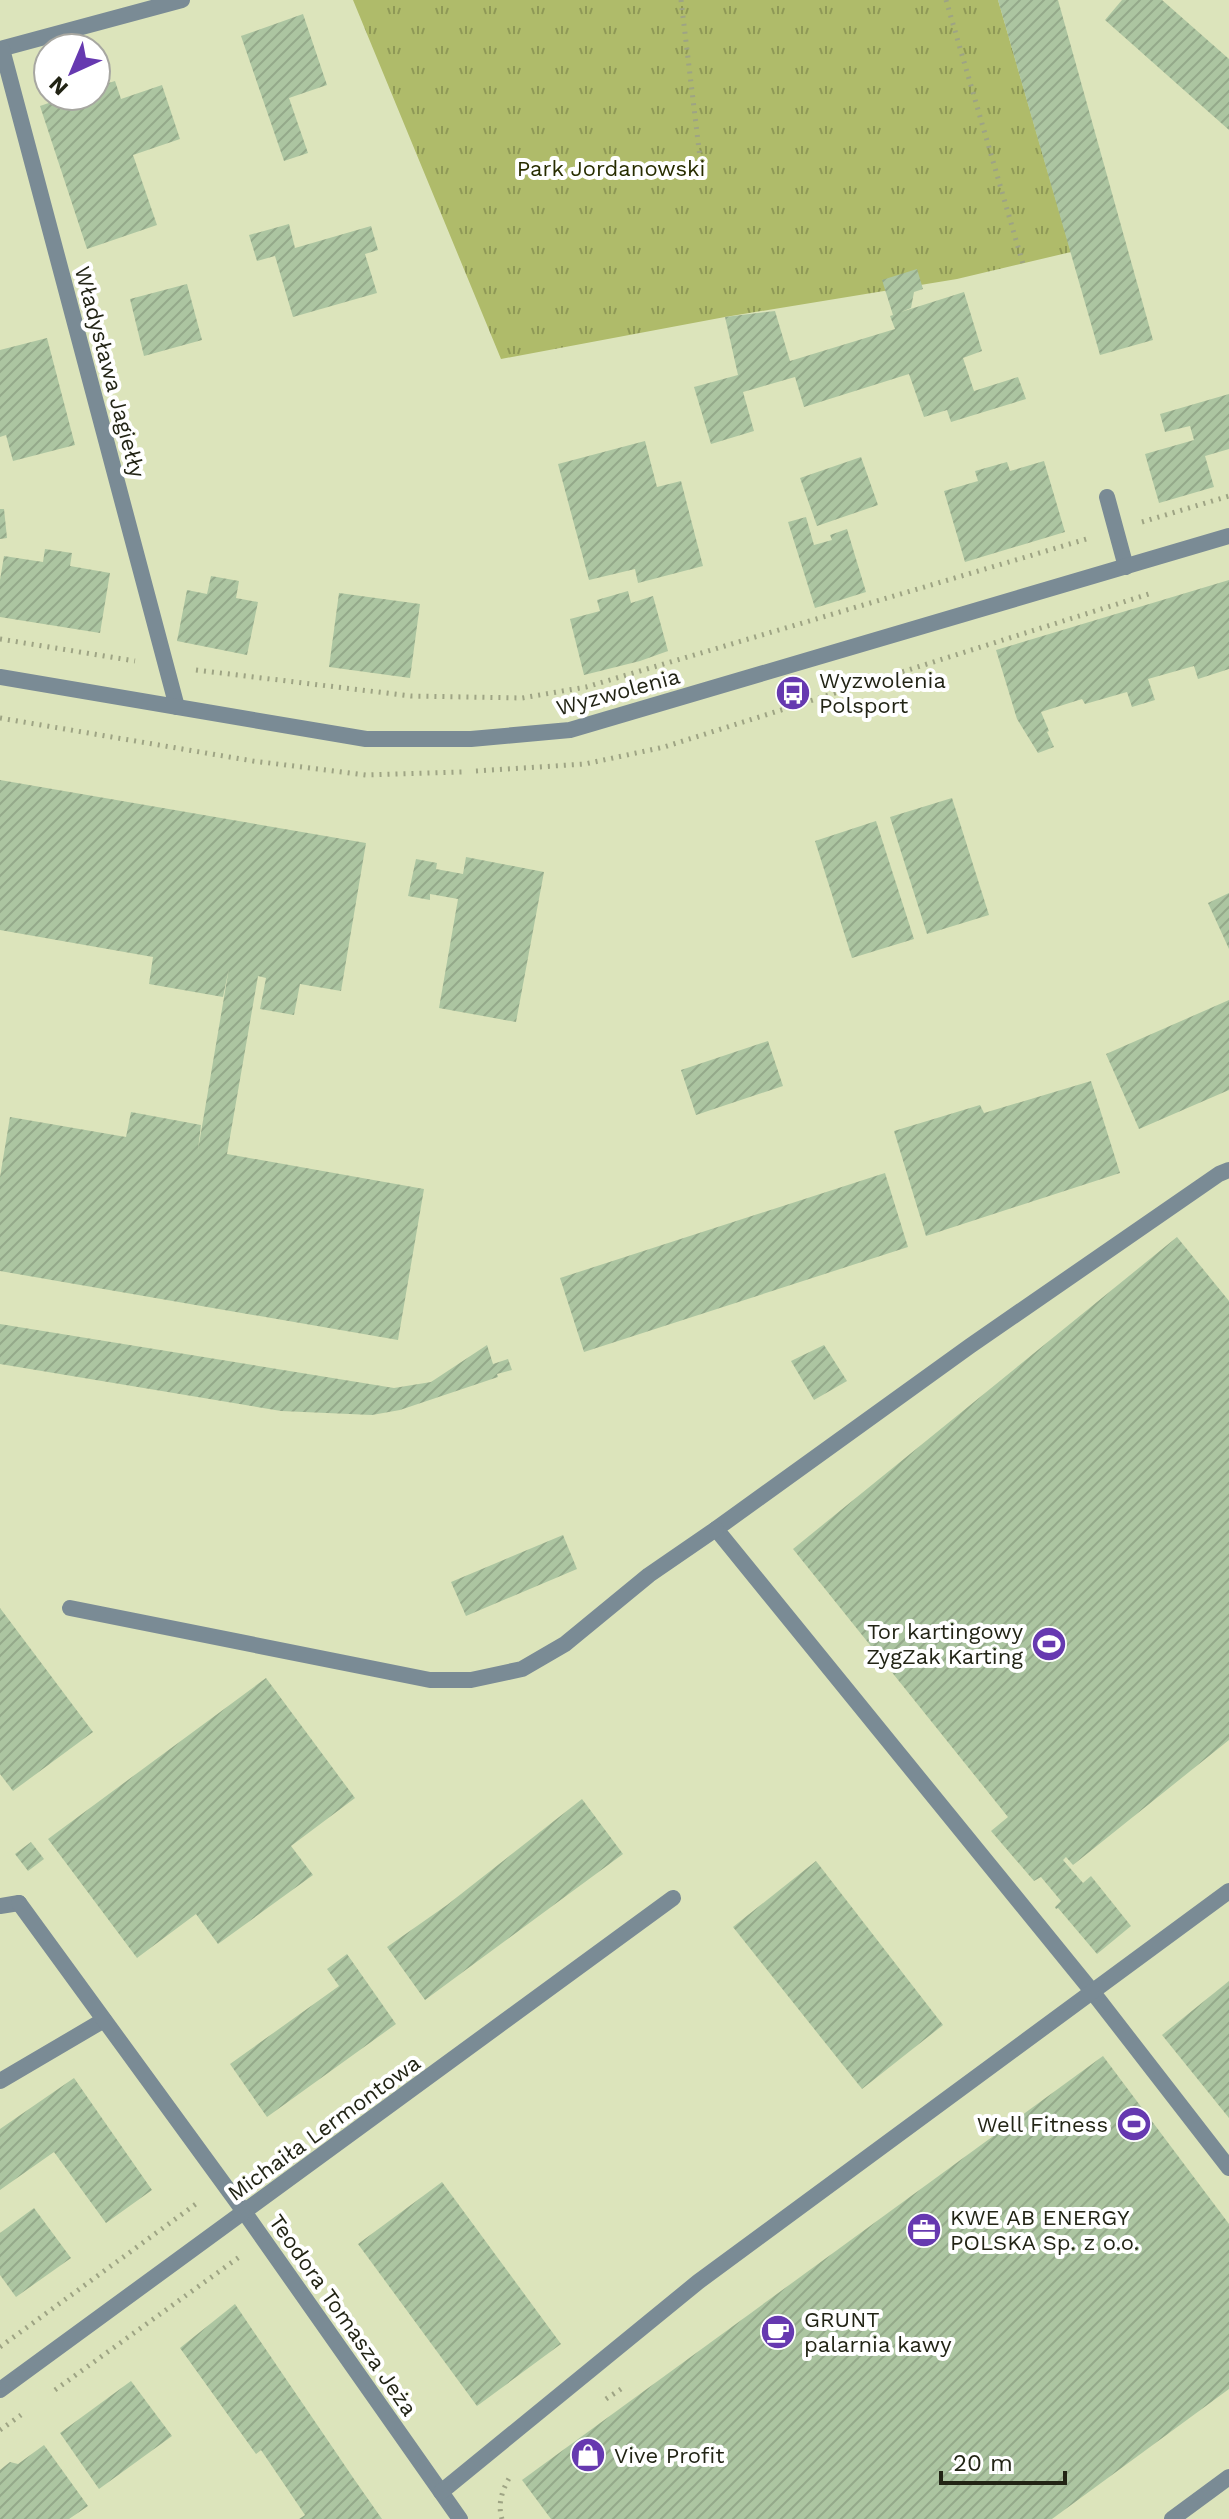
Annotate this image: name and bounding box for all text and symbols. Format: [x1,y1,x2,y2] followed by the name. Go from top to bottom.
[32,32,112,112] north arrow
[44,71,73,101] text: N
[517,156,705,181] park label: Park Jordanowski
[70,264,150,481] street label: Władysława Jagiełły
[554,664,682,720] street label: Wyzwolenia
[819,668,946,718] place label: Wyzwolenia Polsport
[774,674,812,712] bus stop icon: Wyzwolenia Polsport
[866,1619,1024,1669] place label: Tor kartingowy ZygZak Karting
[1030,1625,1068,1663] sports icon: Tor kartingowy ZygZak Karting
[223,2050,425,2206] street label: Michaiła Lermontowa
[1115,2105,1153,2143] sports icon: Well Fitness
[977,2112,1108,2137] place label: Well Fitness
[950,2205,1139,2255] place label: KWE AB ENERGY POLSKA Sp. z o.o.
[264,2209,422,2421] street label: Teodora Tomasza Jeża
[905,2211,943,2249] office icon: KWE AB ENERGY POLSKA Sp. z o.o.
[804,2307,952,2357] place label: GRUNT palarnia kawy
[759,2313,797,2351] cafe icon: GRUNT palarnia kawy
[941,2435,1065,2485] scale bar
[569,2436,607,2474] shop icon: Vive Profit
[614,2443,725,2468] place label: Vive Profit
[953,2449,1013,2477] text: 20 m

